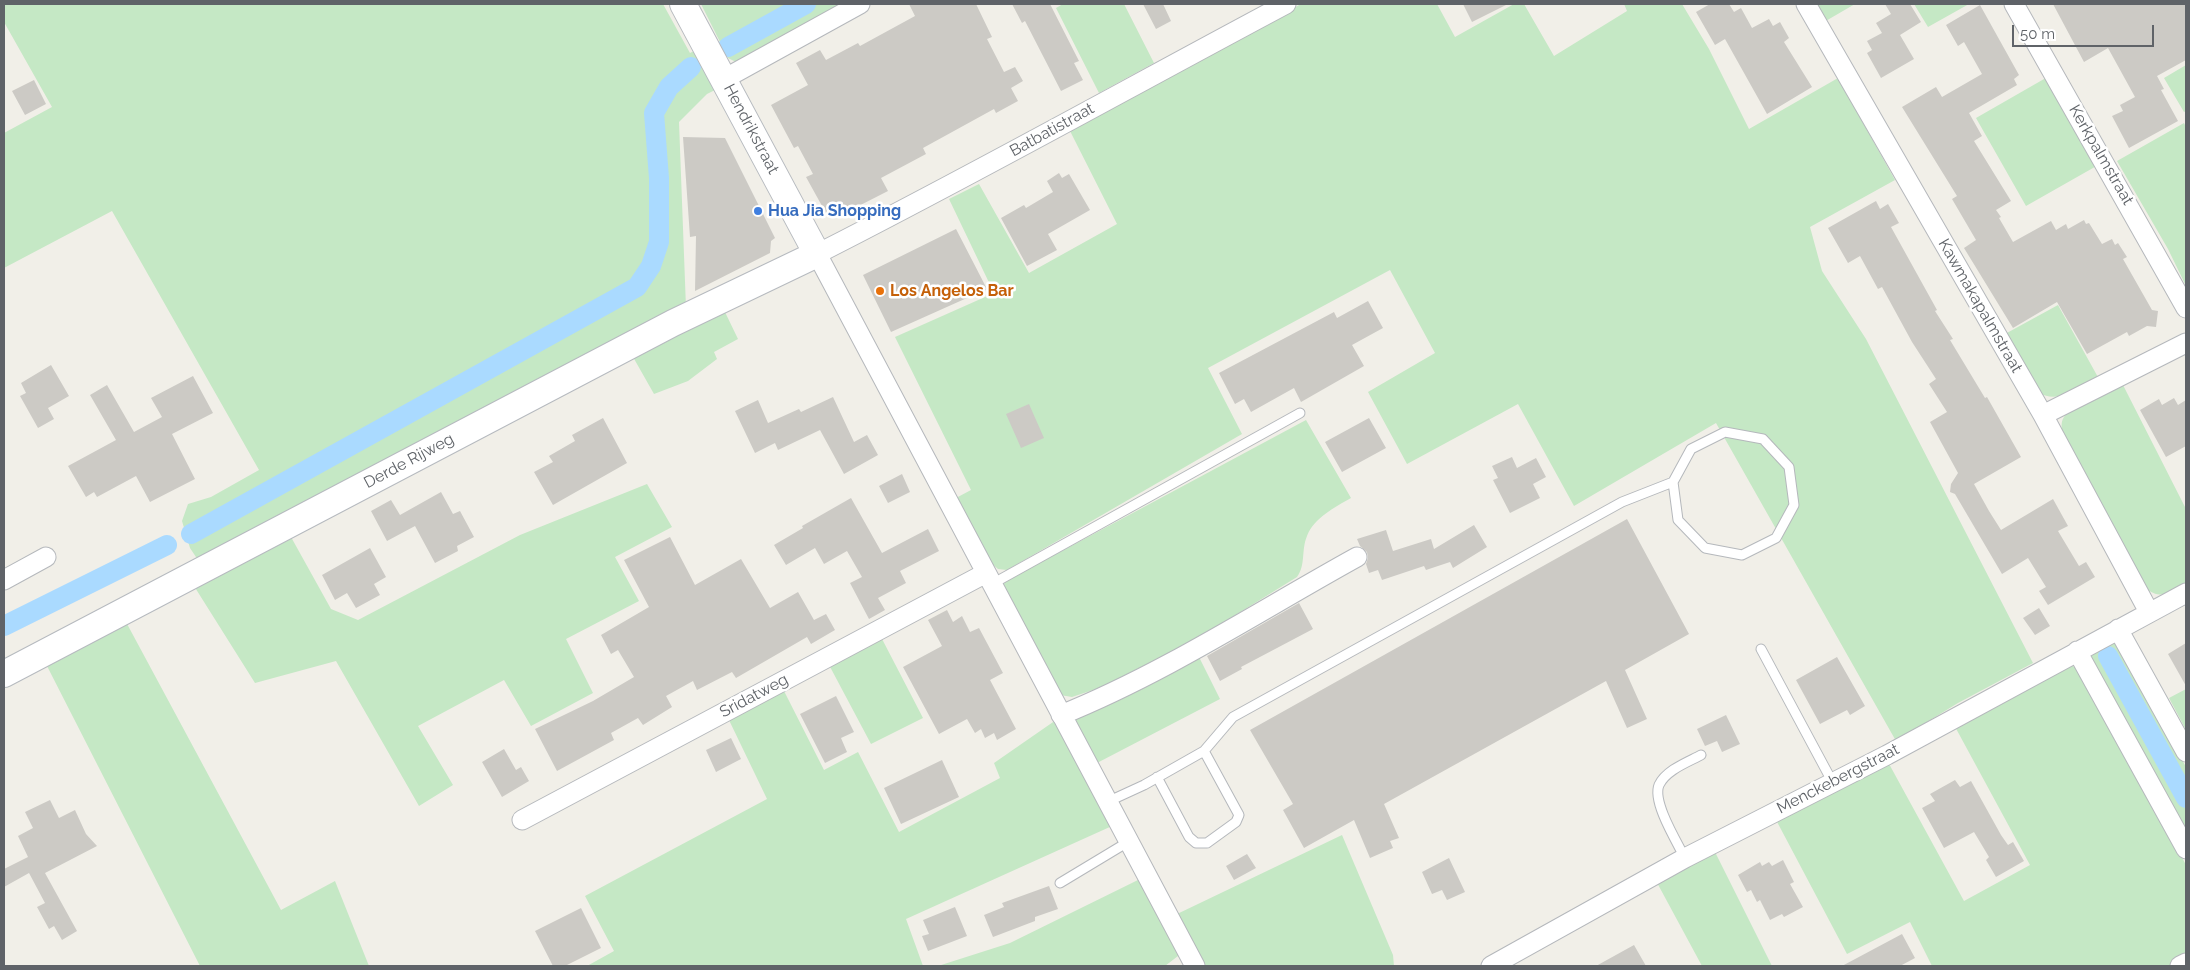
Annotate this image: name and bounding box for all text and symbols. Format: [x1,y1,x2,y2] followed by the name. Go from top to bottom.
[2015,15,2158,47] scale bar
[2020,25,2055,43] text: 50 m
[719,81,783,177] street label: Hendrikstraat
[1006,99,1098,161] street label: Batbatistraat
[2065,102,2137,208] street label: Kerkpalmstraat
[768,201,901,221] place label: Hua Jia Shopping
[752,205,764,217] marker: Hua Jia Shopping
[1934,236,2026,376] street label: Kawmakapalmstraat
[890,281,1014,301] place label: Los Angelos Bar
[874,285,886,297] marker: Los Angelos Bar
[361,429,457,493] street label: Derde Rijweg
[716,670,792,722] street label: Sridatweg
[1774,740,1902,818] street label: Menckebergstraat

